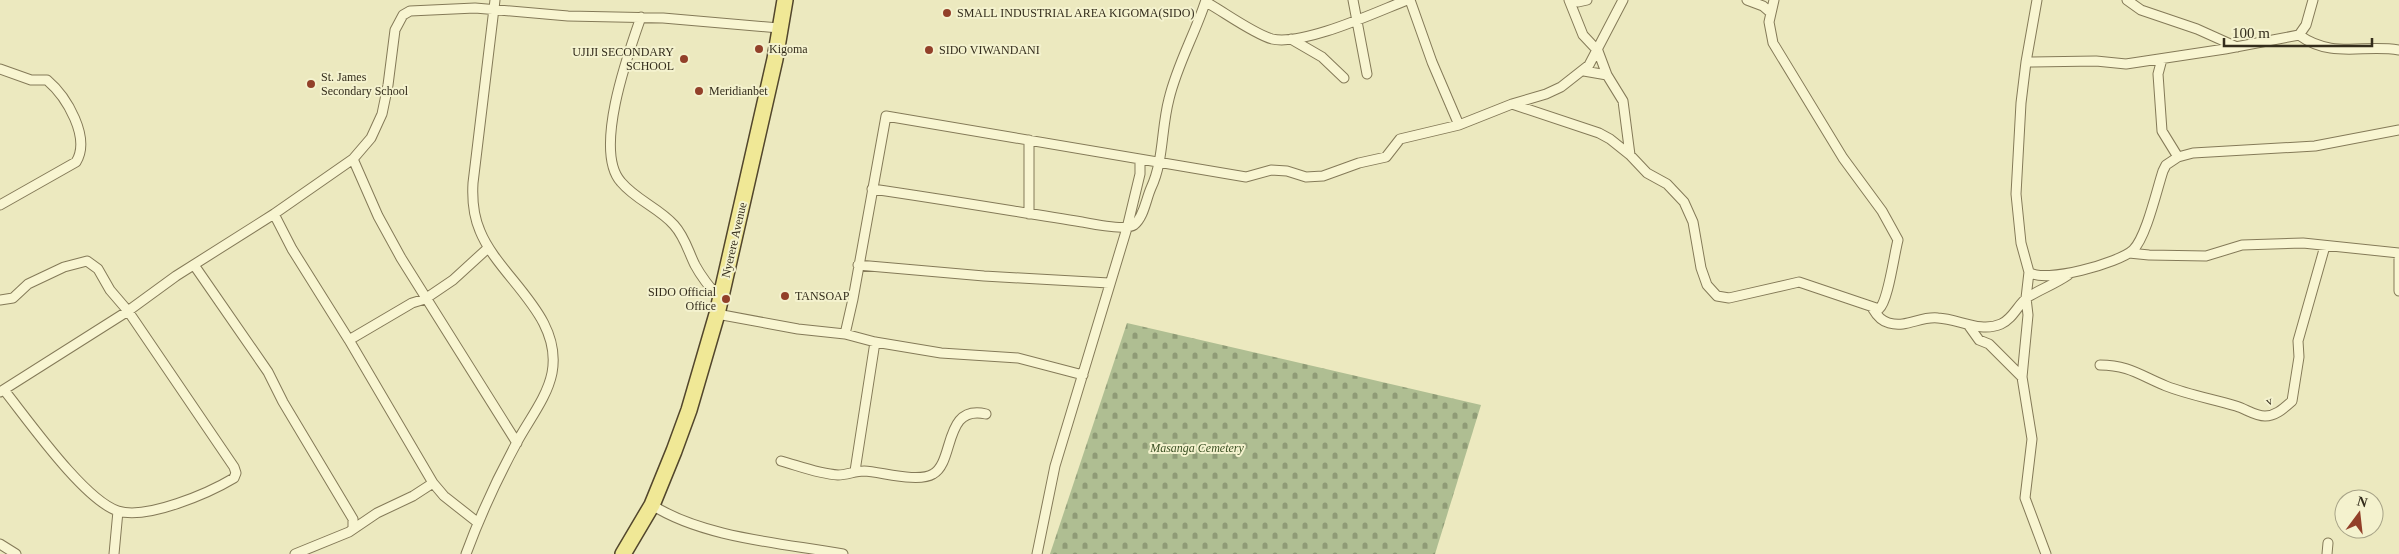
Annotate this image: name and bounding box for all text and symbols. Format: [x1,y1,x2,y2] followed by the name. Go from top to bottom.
[957,6,1194,20] place label: SMALL INDUSTRIAL AREA KIGOMA(SIDO)
[941,7,953,19] marker: SMALL INDUSTRIAL AREA KIGOMA(SIDO)
[2224,15,2372,47] scale bar
[2232,25,2270,41] text: 100 m
[769,42,808,56] place label: Kigoma
[753,43,765,55] marker: Kigoma
[939,43,1040,57] place label: SIDO VIWANDANI
[923,44,935,56] marker: SIDO VIWANDANI
[572,45,674,73] place label: UJIJI SECONDARY SCHOOL
[678,53,690,65] marker: UJIJI SECONDARY SCHOOL
[321,70,409,98] place label: St. James Secondary School
[305,78,317,90] marker: St. James Secondary School
[709,84,768,98] place label: Meridianbet
[693,85,705,97] marker: Meridianbet
[718,201,750,279] street label: Nyerere Avenue
[648,285,717,313] place label: SIDO Official Office
[795,289,850,303] place label: TANSOAP
[779,290,791,302] marker: TANSOAP
[720,293,732,305] marker: SIDO Official Office
[2264,393,2274,409] street label: v
[1149,441,1244,455] park label: Masanga Cemetery
[2334,489,2384,539] north arrow
[2355,493,2369,510] text: N

